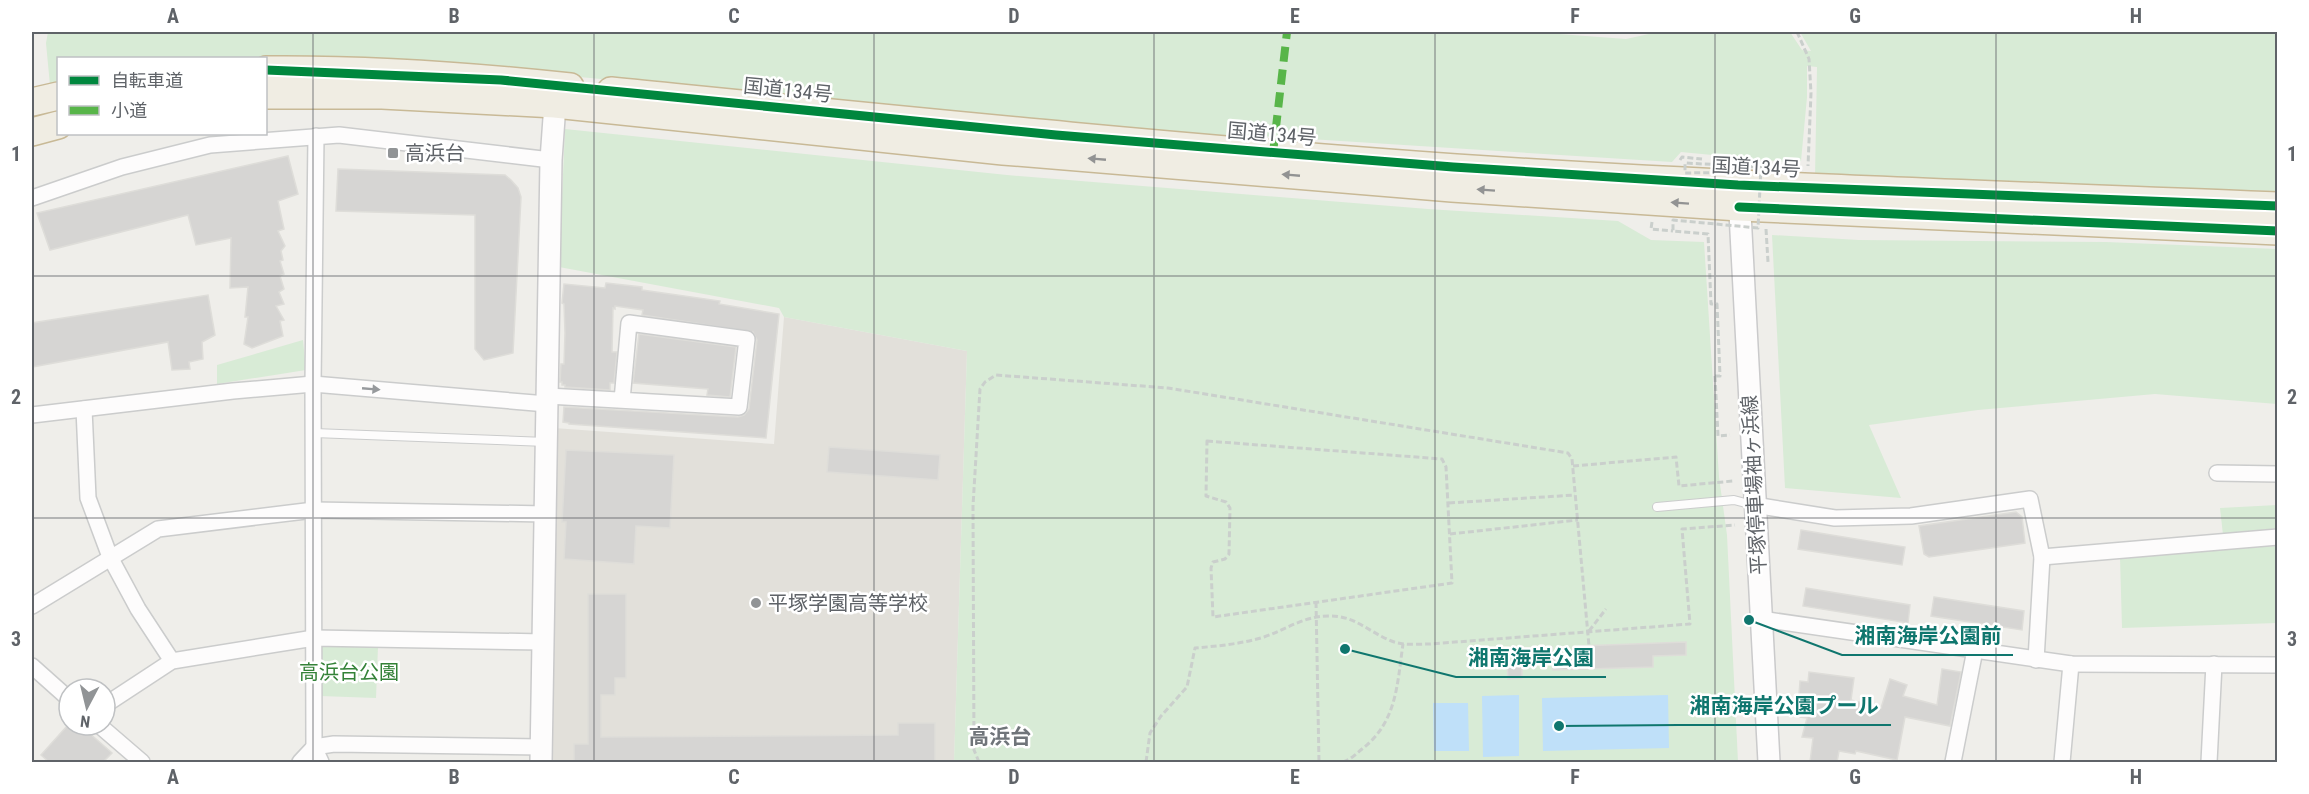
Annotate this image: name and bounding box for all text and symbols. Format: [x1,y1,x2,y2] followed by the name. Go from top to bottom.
[167,4,179,28] text: A
[448,4,460,28] text: B
[728,4,740,28] text: C
[1008,4,1020,28] text: D
[1290,4,1300,28] text: E
[1570,4,1580,28] text: F
[1849,4,1861,28] text: G
[2130,4,2142,28] text: H
[57,57,267,135] legend
[111,70,183,91] text: 自転車道
[742,73,834,107] street label: 国道134号
[111,100,147,121] text: 小道
[1226,118,1318,150] street label: 国道134号
[405,141,465,165] place label: 高浜台
[11,142,21,166] text: 1
[2287,142,2297,166] text: 1
[386,146,400,160] marker: 高浜台
[1711,153,1801,181] street label: 国道134号
[1087,154,1106,164] one-way arrow
[1282,170,1301,180] one-way arrow
[1476,185,1495,195] one-way arrow
[1671,198,1690,208] one-way arrow
[362,384,381,394] one-way arrow
[11,385,21,409] text: 2
[2287,385,2297,409] text: 2
[1737,394,1771,576] street label: 平塚停車場袖ヶ浜線
[768,591,928,615] place label: 平塚学園高等学校
[749,596,763,610] marker: 平塚学園高等学校
[1842,616,2013,655] callout: 湘南海岸公園前
[1855,624,2002,648] text: 湘南海岸公園前
[11,627,21,651] text: 3
[2287,627,2297,651] text: 3
[1456,638,1606,677] callout: 湘南海岸公園
[1468,646,1594,670] text: 湘南海岸公園
[299,660,399,684] park label: 高浜台公園
[57,677,117,737] north arrow
[1678,686,1891,725] callout: 湘南海岸公園プール
[1690,694,1879,718] text: 湘南海岸公園プール
[79,711,91,731] text: N
[969,725,1032,749] district label: 高浜台
[167,765,179,789] text: A
[448,765,460,789] text: B
[728,765,740,789] text: C
[1008,765,1020,789] text: D
[1290,765,1300,789] text: E
[1570,765,1580,789] text: F
[1849,765,1861,789] text: G
[2130,765,2142,789] text: H

